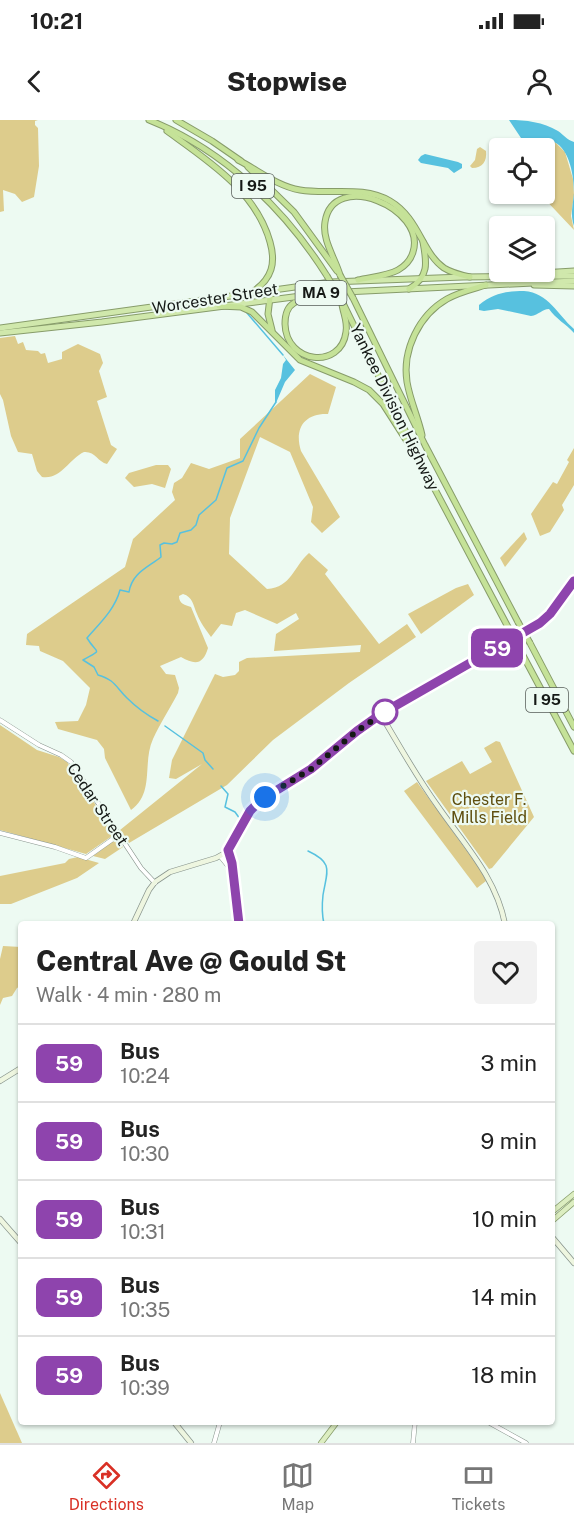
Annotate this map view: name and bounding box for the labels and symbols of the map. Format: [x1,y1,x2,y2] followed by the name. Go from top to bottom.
[232,174,274,198] road number: I 95
[151,279,279,318] street label: Worcester Street
[296,281,346,305] road number: MA 9
[346,321,443,494] street label: Yankee Division Highway
[470,628,524,668] line badge: 59
[526,688,568,712] road number: I 95
[372,699,398,725] unlabelled marker
[63,759,132,849] street label: Cedar Street
[250,782,280,812] your location
[451,790,527,827] park label: Chester F. Mills Field

